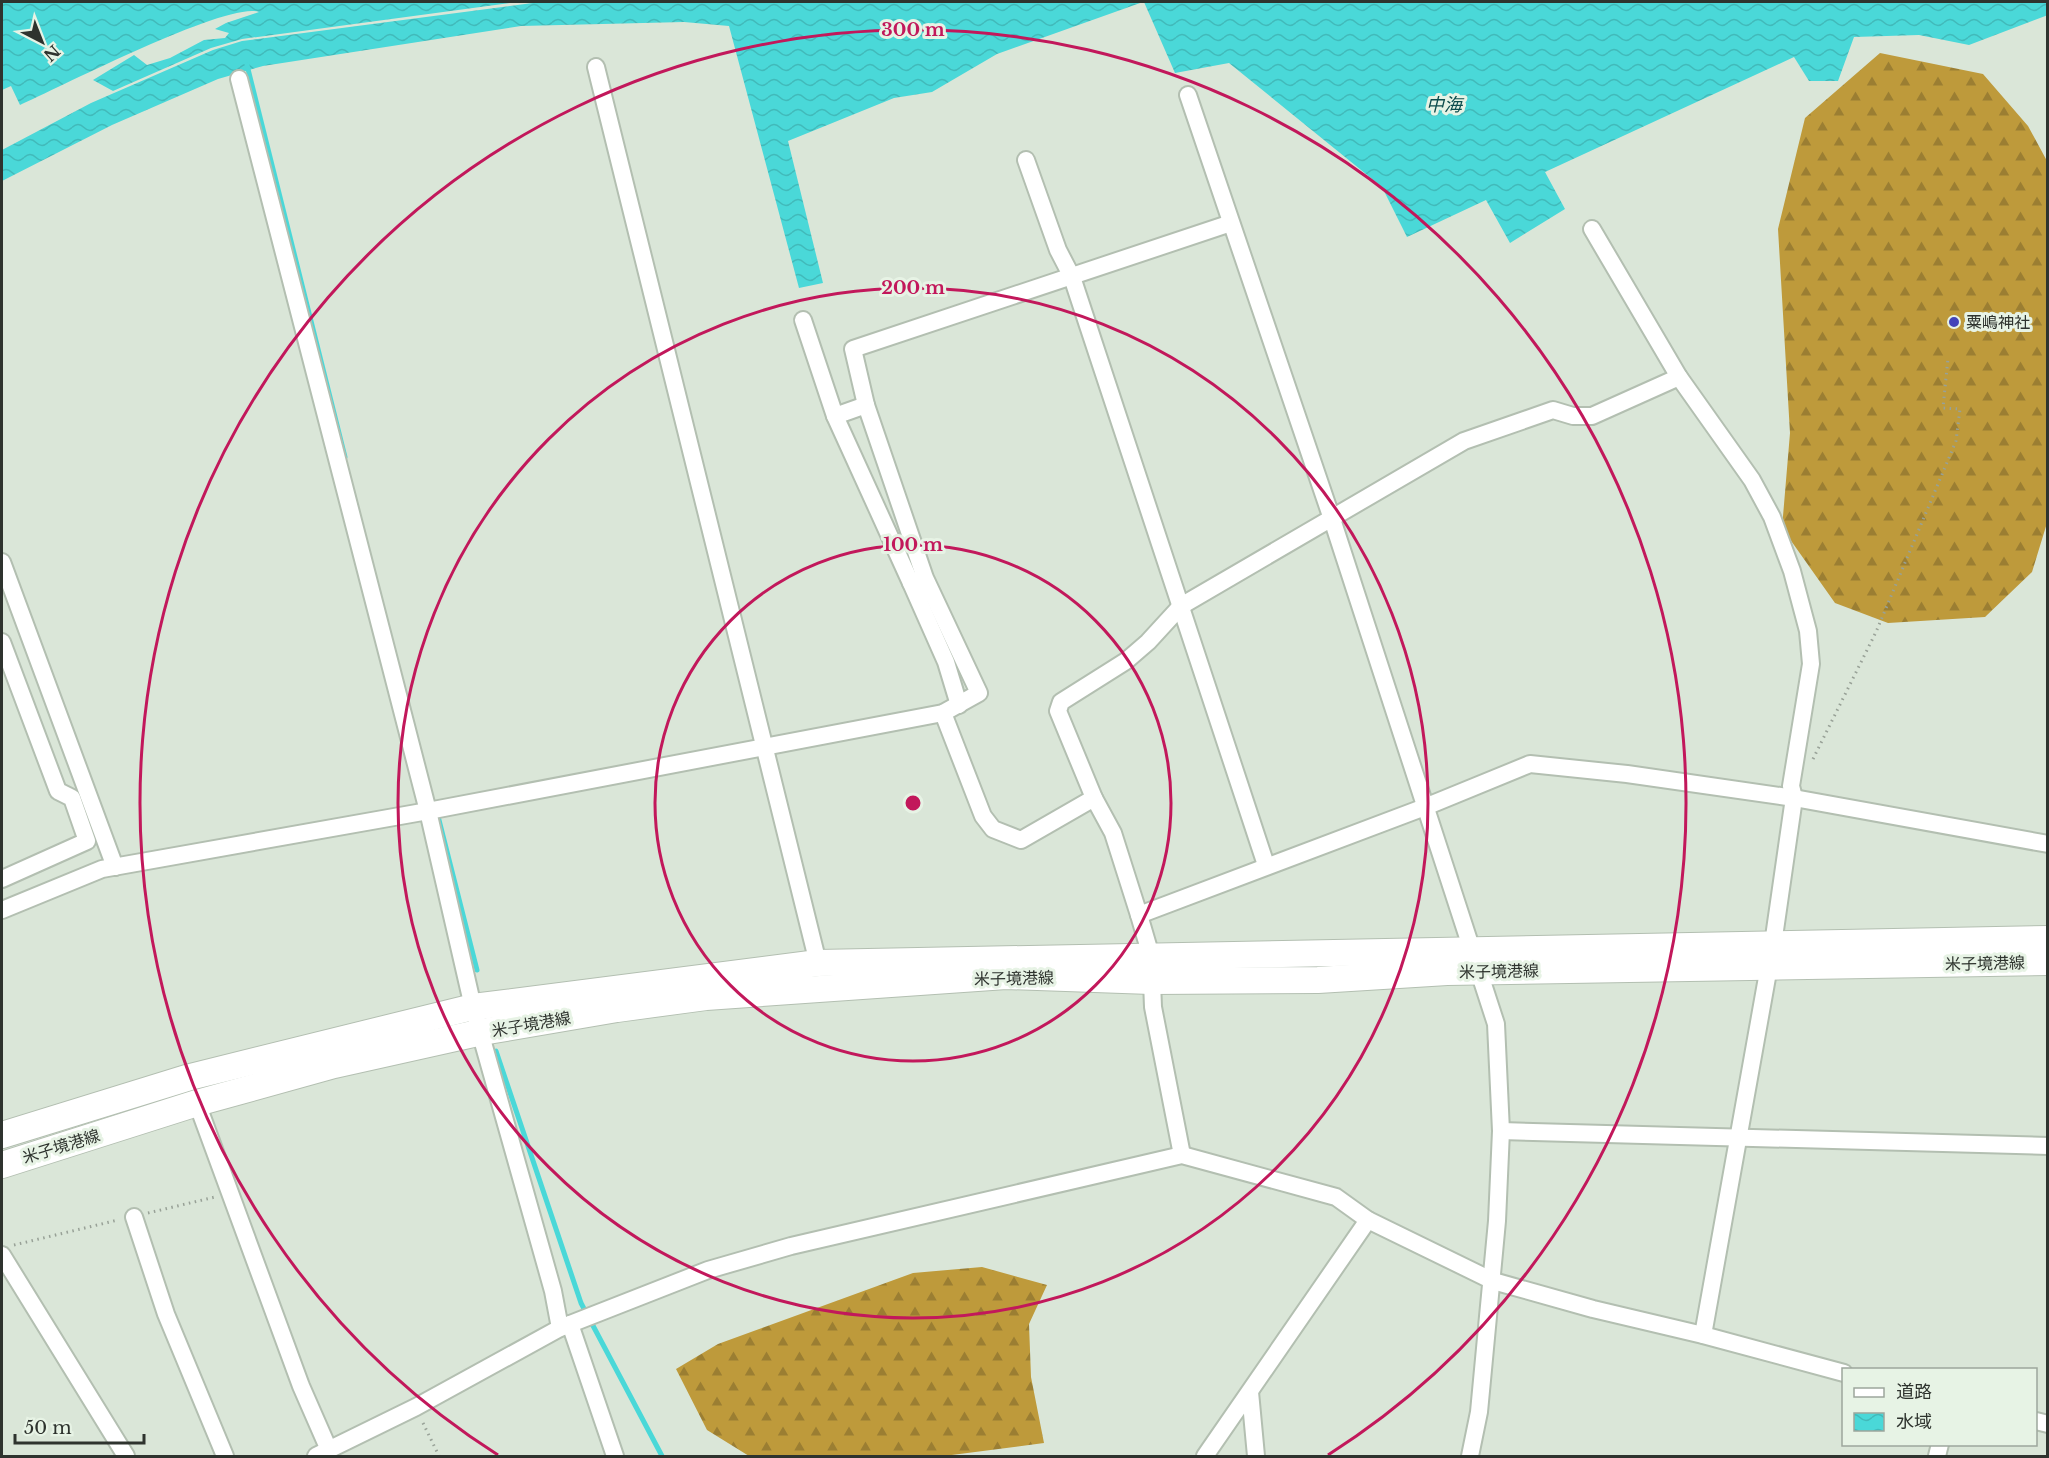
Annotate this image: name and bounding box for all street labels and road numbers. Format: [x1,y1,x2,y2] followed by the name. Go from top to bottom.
[1945,952,2025,974] street label: 米子境港線
[1459,960,1539,982] street label: 米子境港線
[974,967,1054,989] street label: 米子境港線
[490,1007,572,1041] street label: 米子境港線
[20,1125,102,1167] street label: 米子境港線

